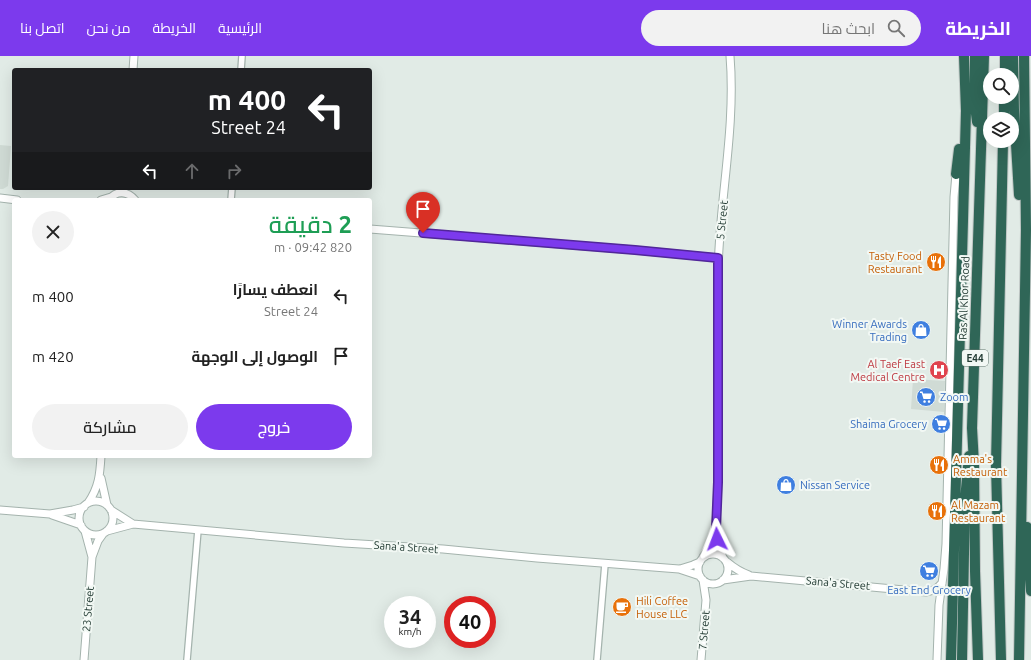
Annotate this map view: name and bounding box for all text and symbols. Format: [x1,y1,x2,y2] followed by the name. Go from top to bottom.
[641,10,921,46] search box
[885,17,907,39] icon: search
[945,17,1011,39] text: الخريطة
[20,20,64,36] text: اتصل بنا
[86,20,130,36] text: من نحن
[152,20,196,36] text: الخريطة
[218,20,262,36] text: الرئيسية
[822,20,875,37] text: ابحث هنا
[983,68,1019,148] map controls
[983,68,1019,104] button: search
[208,84,286,115] text: 400 m
[300,84,352,136] icon: left
[983,112,1019,148] button: layers
[211,117,286,137] text: 24 Street
[139,160,161,182] icon: left
[181,160,203,182] icon: ahead
[223,160,245,182] icon: right
[406,192,440,233] pin
[412,198,434,220] icon: arrive
[714,199,730,240] street label: 5 Street
[32,211,74,253] button: close
[269,211,352,238] text: 2 دقيقة
[274,240,352,254] text: 820 m · 09:42
[868,250,923,275] place label: Tasty Food Restaurant
[925,251,947,273] restaurant icon: Tasty Food Restaurant
[957,256,971,340] street label: Ras Al Khor Road
[233,281,318,298] text: انعطف يسارًا
[330,285,352,307] icon: left
[32,288,74,305] text: 400 m
[264,304,318,318] text: 24 Street
[832,318,907,343] place label: Winner Awards Trading
[910,319,932,341] shop icon: Winner Awards Trading
[330,345,352,367] icon: arrive
[32,348,74,365] text: 420 m
[191,348,318,365] text: الوصول إلى الوجهة
[962,350,988,366] road number: E44
[850,358,926,383] place label: Al Taef East Medical Centre
[928,359,950,381] hospital icon: Al Taef East Medical Centre
[915,386,937,408] supermarket icon: Zoom
[940,391,969,403] place label: Zoom
[32,404,188,450] button: مشاركة
[196,404,352,450] button: خروج
[930,413,952,435] supermarket icon: Shaima Grocery
[850,418,928,430] place label: Shaima Grocery
[953,453,1008,478] place label: Amma's Restaurant
[928,454,950,476] restaurant icon: Amma's Restaurant
[775,474,797,496] shop icon: Nissan Service
[800,479,870,491] place label: Nissan Service
[951,499,1006,524] place label: Al Mazam Restaurant
[926,500,948,522] restaurant icon: Al Mazam Restaurant
[696,518,738,560] position arrow
[373,539,439,555] street label: Sana'a Street
[918,560,940,582] supermarket icon: East End Grocery
[805,574,871,592] street label: Sana'a Street
[887,584,971,596] place label: East End Grocery
[80,585,96,632] street label: 23 Street
[636,595,688,620] place label: Hili Coffee House LLC
[444,596,496,648] speed limit sign: 40
[611,596,633,618] cafe icon: Hili Coffee House LLC
[399,605,421,628] text: 34
[696,609,712,650] street label: 7 Street
[398,626,422,637] text: km/h

